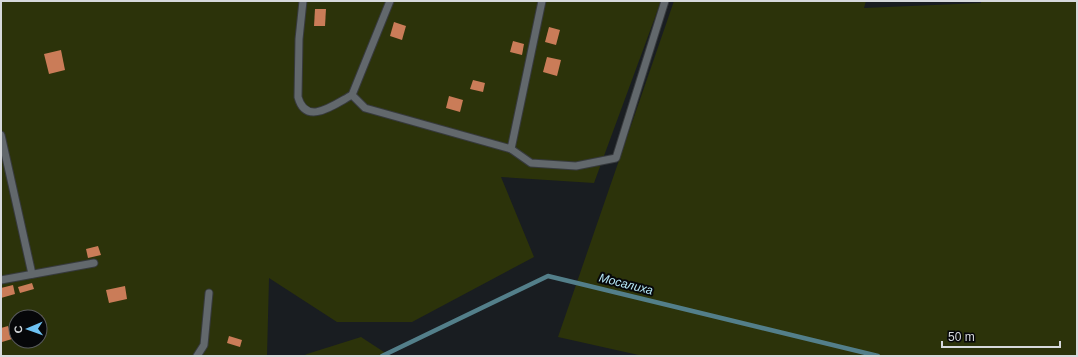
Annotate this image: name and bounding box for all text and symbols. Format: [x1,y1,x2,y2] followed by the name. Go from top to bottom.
[598,271,655,298] water label: Мосалиха
[8,309,48,349] north arrow
[942,323,1060,349] scale bar
[12,325,24,334] text: С
[948,330,975,344] text: 50 m

